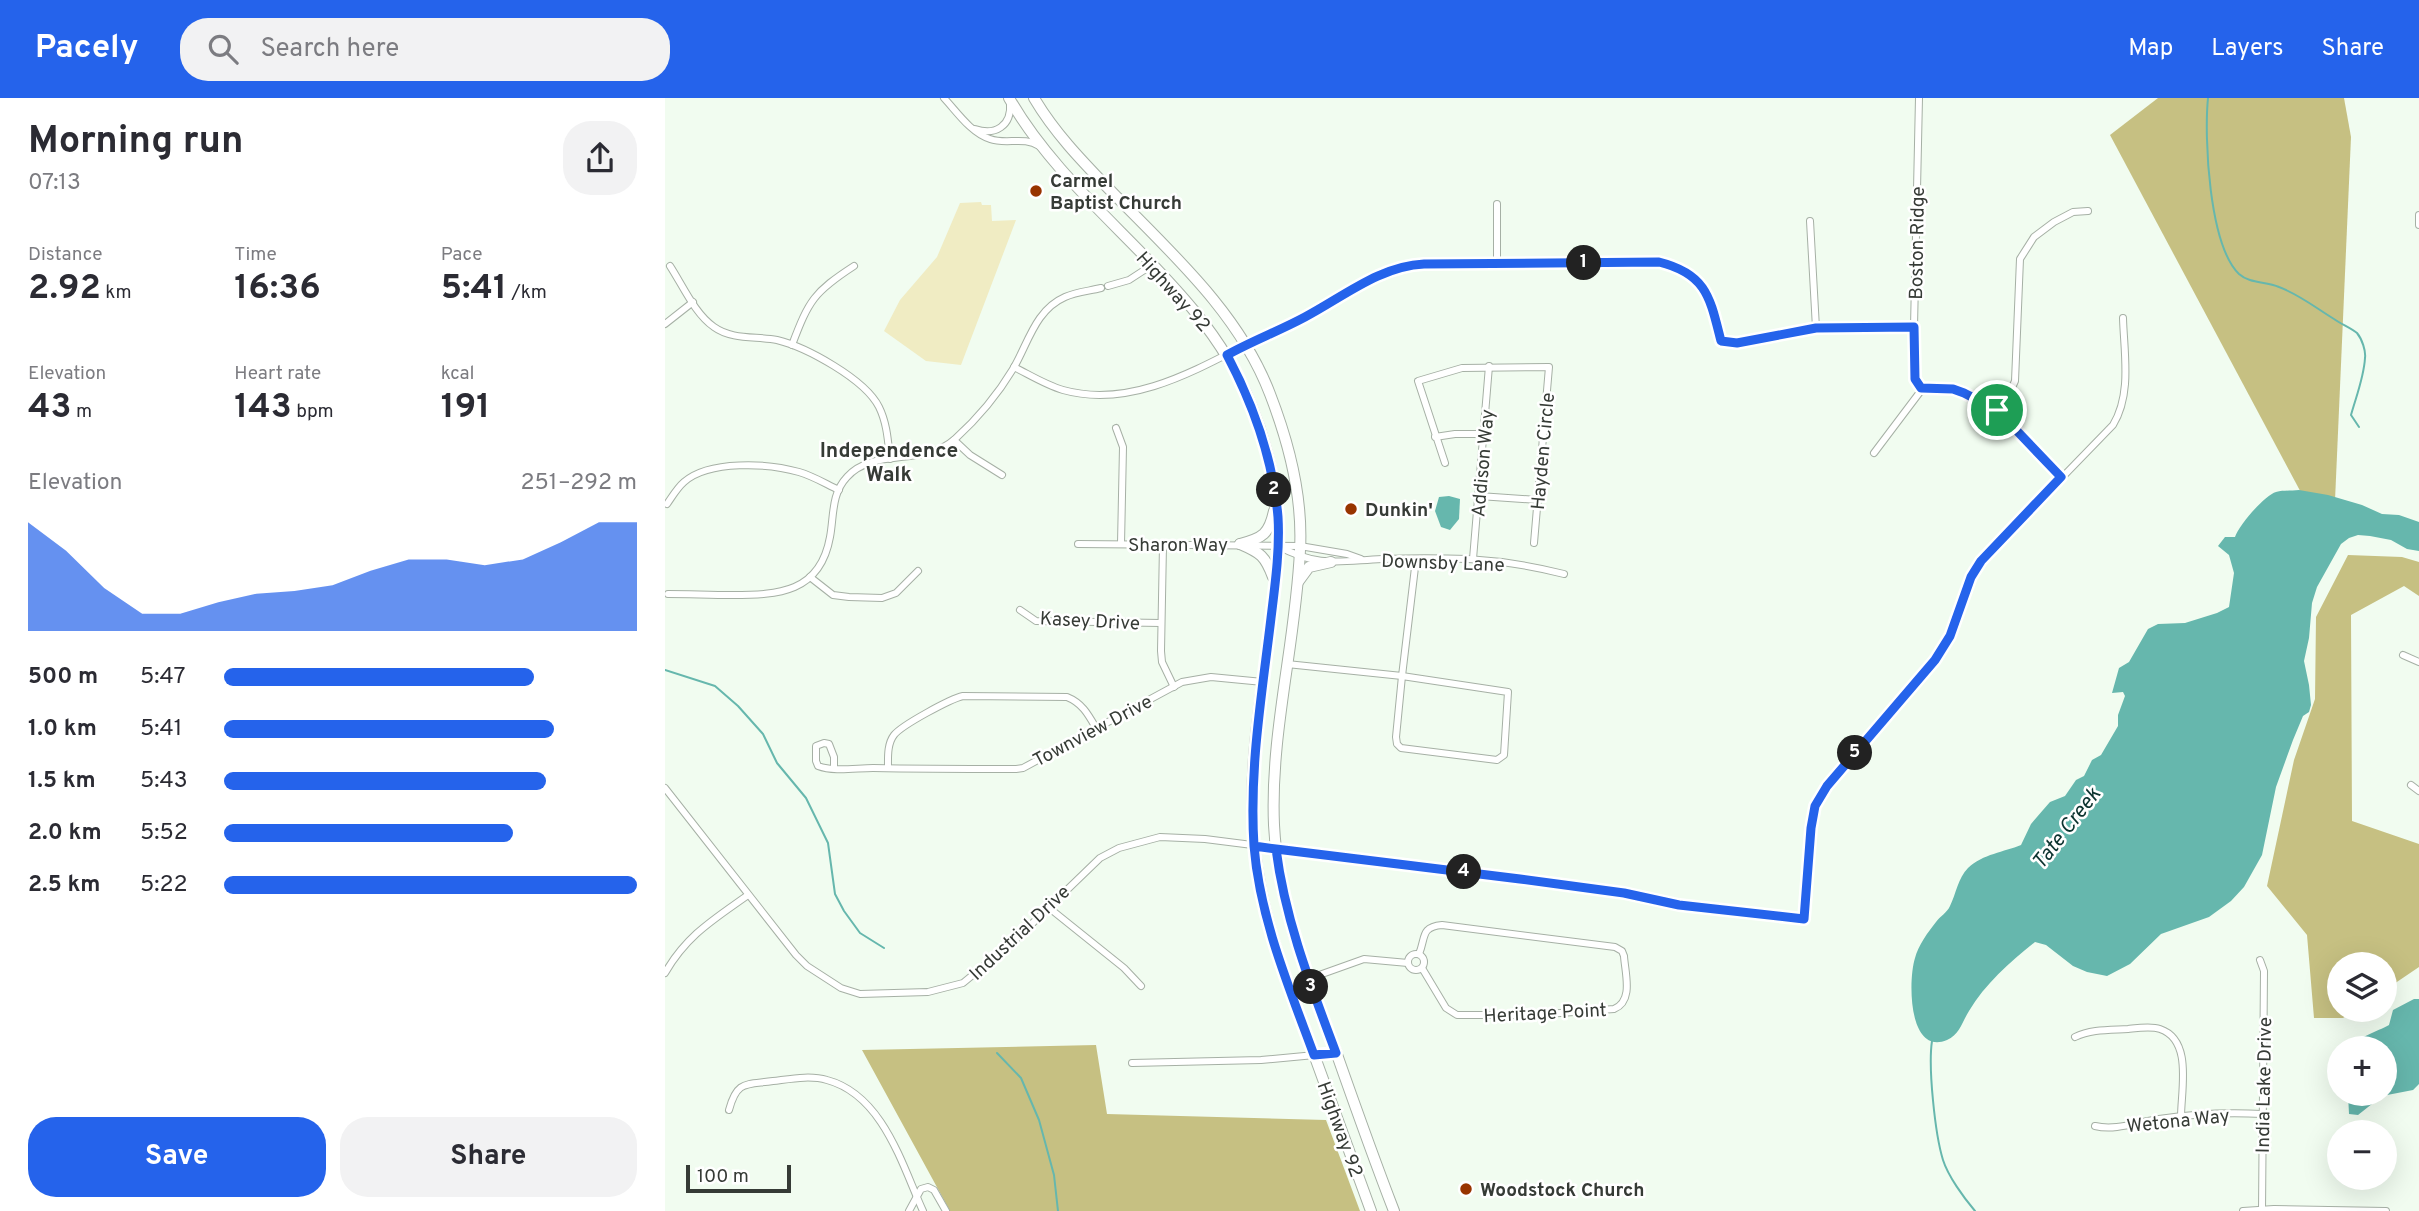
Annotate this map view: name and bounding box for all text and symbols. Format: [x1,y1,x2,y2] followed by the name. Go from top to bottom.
[180,18,670,81] search box
[35,28,138,70] text: Pacely
[204,30,242,68] icon: search
[260,33,399,66] text: Search here
[2128,34,2173,64] text: Map
[2211,34,2283,64] text: Layers
[2321,34,2384,64] text: Share
[28,118,244,167] text: Morning run
[563,121,637,195] button: share
[28,169,81,198] text: 07:13
[1050,170,1182,216] place label: Carmel Baptist Church
[1028,183,1044,199] marker: Carmel Baptist Church
[1905,186,1931,300] street label: Boston Ridge
[28,243,103,267] text: Distance
[234,243,277,267] text: Time
[441,243,482,267] text: Pace
[1567,246,1601,280] pin: 1
[1130,247,1215,338] street label: Highway 92
[1580,250,1587,274] text: 1
[28,267,101,311] text: 2.92
[234,267,321,311] text: 16:36
[441,267,507,311] text: 5:41
[101,281,132,305] text: km
[507,281,547,305] text: /km
[28,362,106,386] text: Elevation
[234,362,321,386] text: Heart rate
[441,362,474,386] text: kcal
[1967,380,2027,440] pin
[28,386,71,430] text: 43
[234,386,292,430] text: 143
[441,386,490,430] text: 191
[1978,391,2016,429] icon: arrive
[1527,392,1561,511] street label: Hayden Circle
[71,400,92,424] text: m
[292,400,334,424] text: bpm
[1467,408,1501,518] street label: Addison Way
[820,438,958,489] district label: Independence Walk
[28,469,123,498] text: Elevation
[521,469,637,498] text: 251–292 m
[1257,472,1291,508] pin: 2
[1268,477,1279,501] text: 2
[1365,499,1433,523] place label: Dunkin'
[1343,501,1359,517] marker: Dunkin'
[1128,534,1228,558] street label: Sharon Way
[1381,550,1505,578] street label: Downsby Lane
[1039,607,1141,637] street label: Kasey Drive
[28,663,98,692] text: 500 m
[140,663,186,692] text: 5:47
[1029,690,1157,773] street label: Townview Drive
[28,715,97,744] text: 1.0 km
[140,715,182,744] text: 5:41
[1837,736,1873,770] pin: 5
[1849,740,1860,764] text: 5
[28,767,96,796] text: 1.5 km
[140,767,188,796] text: 5:43
[2027,782,2108,875] water label: Tate Creek
[28,819,102,848] text: 2.0 km
[140,819,188,848] text: 5:52
[1447,854,1481,890] pin: 4
[1457,859,1470,883] text: 4
[28,871,101,900] text: 2.5 km
[140,871,188,900] text: 5:22
[965,881,1076,986] street label: Industrial Drive
[2327,952,2397,1190] map controls
[2327,952,2397,1022] button: layers
[1293,970,1329,1004] pin: 3
[1305,974,1316,998] text: 3
[1483,999,1607,1029] street label: Heritage Point
[2252,1017,2278,1153] street label: India Lake Drive
[2327,1036,2397,1106] button: +
[1311,1079,1368,1181] street label: Highway 92
[2125,1105,2231,1139] street label: Wetona Way
[28,1117,326,1197] button: Save
[340,1117,637,1197] button: Share
[2327,1120,2397,1190] button: −
[686,1162,791,1194] scale bar
[697,1165,749,1189] text: 100 m
[1480,1179,1645,1203] place label: Woodstock Church
[1458,1181,1474,1197] marker: Woodstock Church

